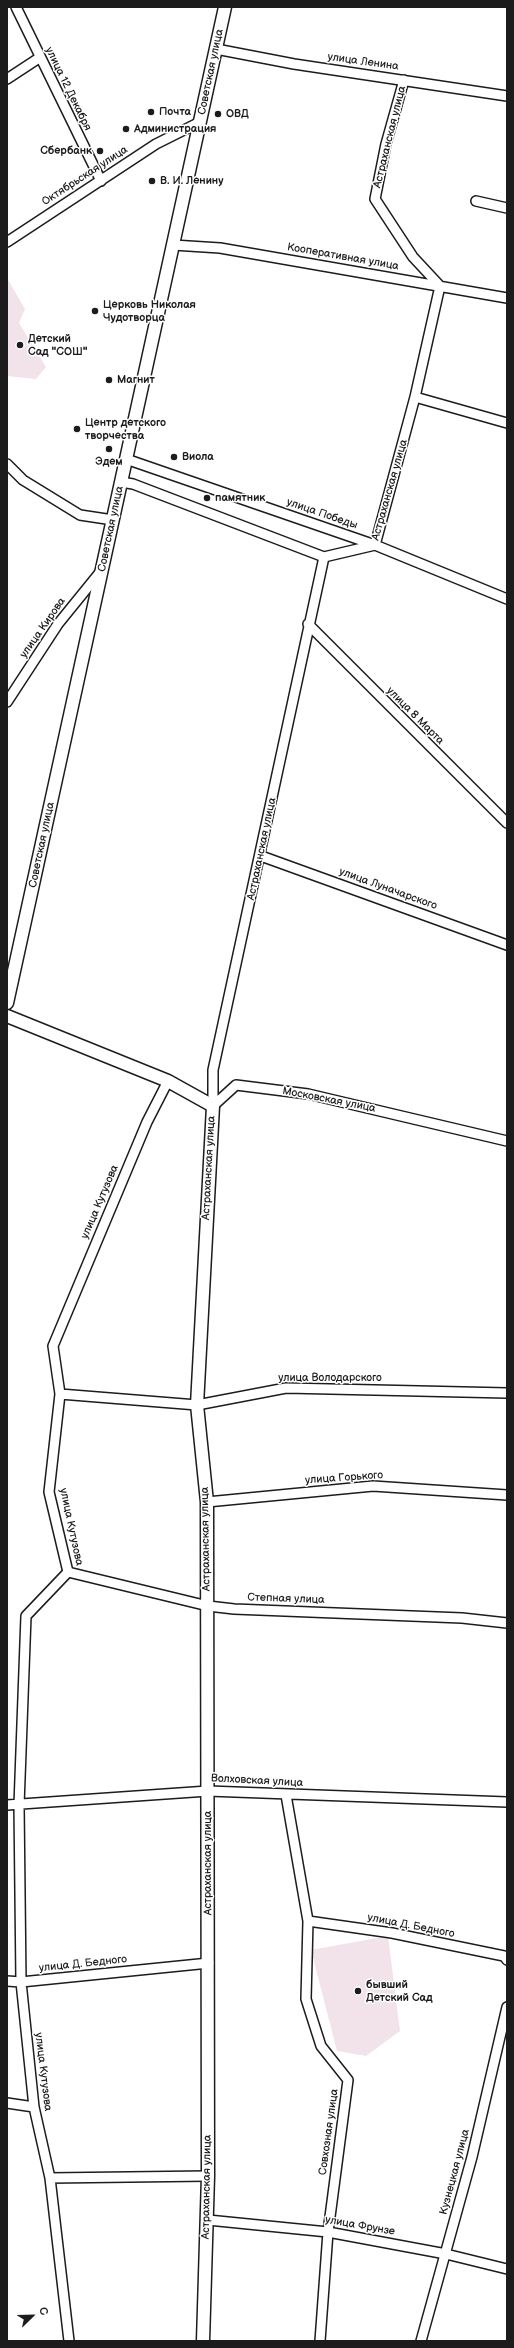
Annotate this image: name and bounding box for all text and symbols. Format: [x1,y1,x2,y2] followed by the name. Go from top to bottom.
[195,28,227,116] street label: Советская улица
[42,45,94,133] street label: улица 12 Декабря
[327,50,399,74] street label: улица Ленина
[371,85,409,189] street label: Астраханская улица
[159,105,191,119] place label: Почта
[146,107,156,117] marker: Почта
[226,107,249,121] place label: ОВД
[213,109,223,119] marker: ОВД
[134,122,216,136] place label: Администрация
[121,124,131,134] marker: Администрация
[40,143,130,209] street label: Октябрьская улица
[40,144,92,158] place label: Сбербанк
[95,146,105,156] marker: Сбербанк
[160,174,223,188] place label: В. И. Ленину
[147,176,157,186] marker: В. И. Ленину
[286,241,400,273] street label: Кооперативная улица
[103,298,196,324] place label: Церковь Николая Чудотворца
[90,306,100,316] marker: Церковь Николая Чудотворца
[28,332,88,358] place label: Детский Сад "СОШ"
[15,340,25,350] marker: Детский Сад "СОШ"
[117,373,155,387] place label: Магнит
[104,375,114,385] marker: Магнит
[85,416,166,442] place label: Центр детского творчества
[72,424,82,434] marker: Центр детского творчества
[369,438,411,542] street label: Астраханская улица
[104,444,114,454] marker: Эдем
[182,450,214,464] place label: Виола
[169,452,179,462] marker: Виола
[95,455,123,469] place label: Эдем
[95,485,127,573] street label: Советская улица
[215,491,265,505] place label: памятник
[202,493,212,503] marker: памятник
[285,496,359,532] street label: улица Победы
[17,595,69,661] street label: улица Кирова
[384,685,446,747] street label: улица 8 Марта
[245,796,279,902] street label: Астраханская улица
[26,801,58,889] street label: Советская улица
[337,865,439,913] street label: улица Луначарского
[281,1084,377,1116] street label: Московская улица
[200,1115,218,1221] street label: Астраханская улица
[78,1163,122,1241] street label: улица Кутузова
[278,1371,382,1385] street label: улица Володарского
[305,1469,383,1487] street label: улица Горького
[56,1487,86,1567] street label: улица Кутузова
[198,1487,214,1591] street label: Астраханская улица
[247,1591,325,1607] street label: Степная улица
[211,1772,303,1790] street label: Волховская улица
[201,1811,215,1915] street label: Астраханская улица
[366,1911,456,1941] street label: улица Д. Бедного
[38,1953,128,1975] street label: улица Д. Бедного
[366,1978,433,2004] place label: бывший Детский Сад
[353,1986,363,1996] marker: бывший Детский Сад
[32,2032,54,2112] street label: улица Кутузова
[316,2088,342,2176] street label: Совхозная улица
[437,2128,473,2216] street label: Кузнецкая улица
[199,2135,215,2239] street label: Астраханская улица
[324,2213,396,2239] street label: улица Фрунзе
[12,2296,52,2336] north arrow
[36,2305,51,2317] text: С

